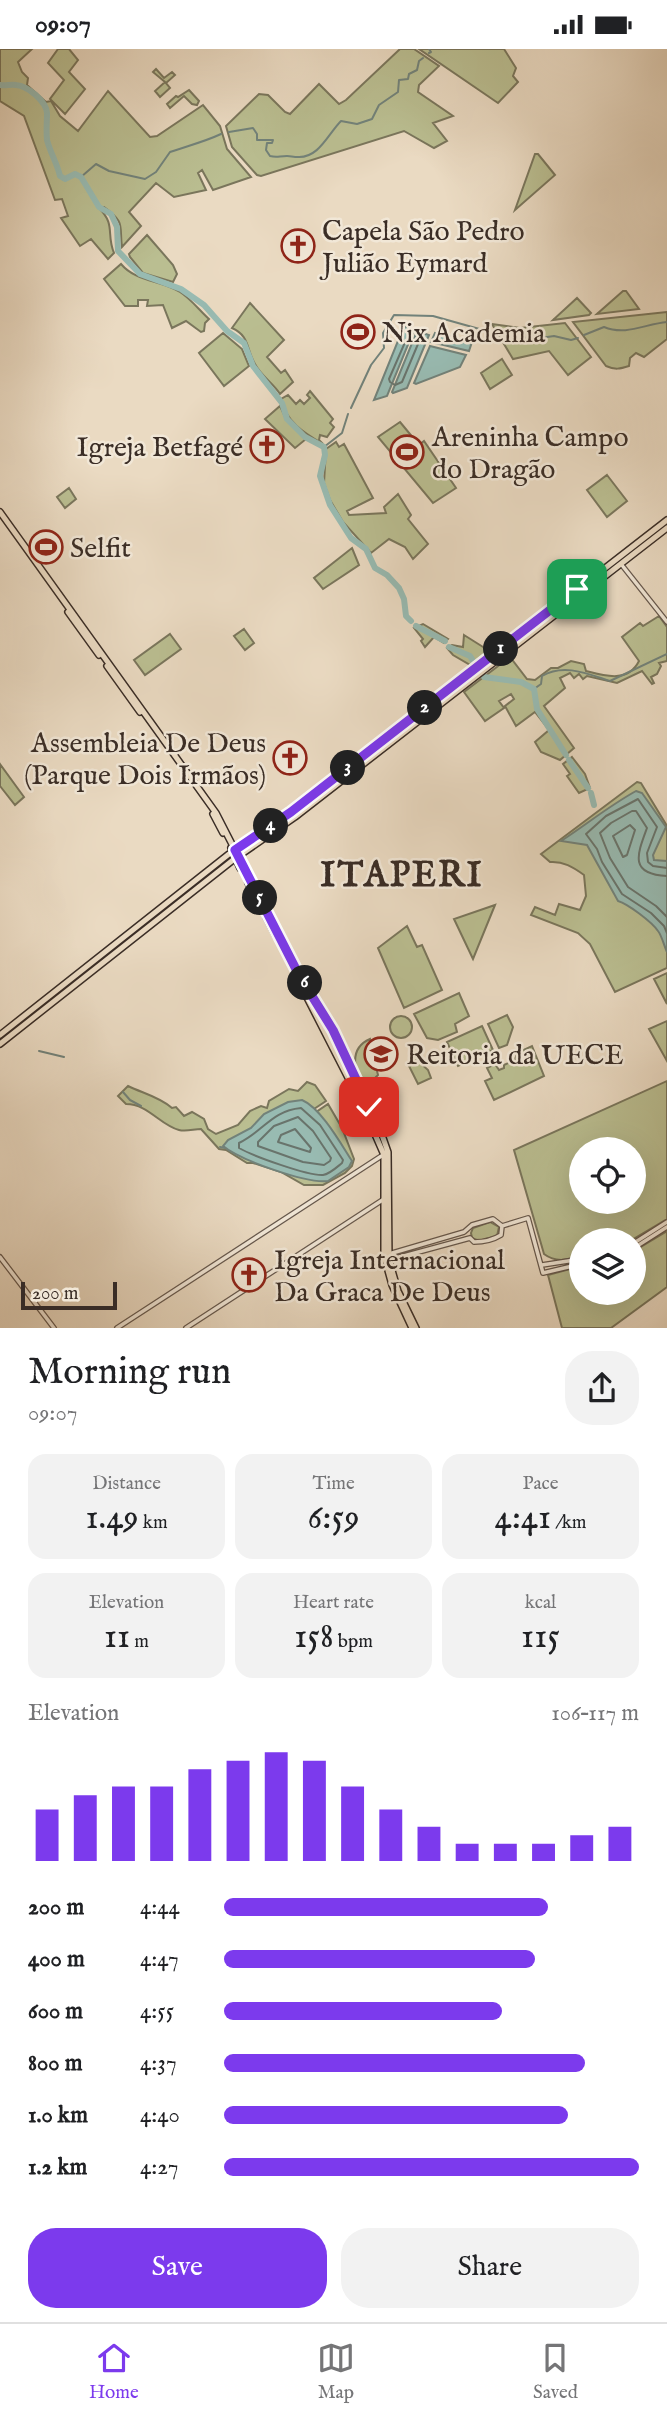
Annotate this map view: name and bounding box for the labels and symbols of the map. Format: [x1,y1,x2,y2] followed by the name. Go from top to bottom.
[319,215,525,282] place label: Capela São Pedro Julião Eymard
[279,227,317,265] church icon: Capela São Pedro Julião Eymard
[339,313,377,351] sports icon: Nix Academia
[382,317,546,352] place label: Nix Academia
[431,421,629,488] place label: Areninha Campo do Dragão
[248,427,286,465] church icon: Igreja Betfagé
[76,431,243,466] place label: Igreja Betfagé
[388,433,426,471] sports icon: Areninha Campo do Dragão
[27,528,65,566] sports icon: Selfit
[70,532,131,567] place label: Selfit
[547,559,607,619] pin
[484,631,518,667] pin: 1
[408,691,442,725] pin: 2
[24,727,266,794] place label: Assembleia De Deus (Parque Dois Irmãos)
[271,739,309,777] church icon: Assembleia De Deus (Parque Dois Irmãos)
[330,751,366,785] pin: 3
[254,809,288,843] pin: 4
[320,854,484,899] district label: ITAPERI
[243,881,278,915] pin: 5
[288,965,322,1000] pin: 6
[362,1035,400,1073] school or university icon: Reitoria da UECE
[406,1039,624,1074] place label: Reitoria da UECE
[339,1077,399,1137] pin
[274,1244,505,1311] place label: Igreja Internacional Da Graca De Deus
[230,1256,268,1294] church icon: Igreja Internacional Da Graca De Deus
[21,1279,117,1311] scale bar

